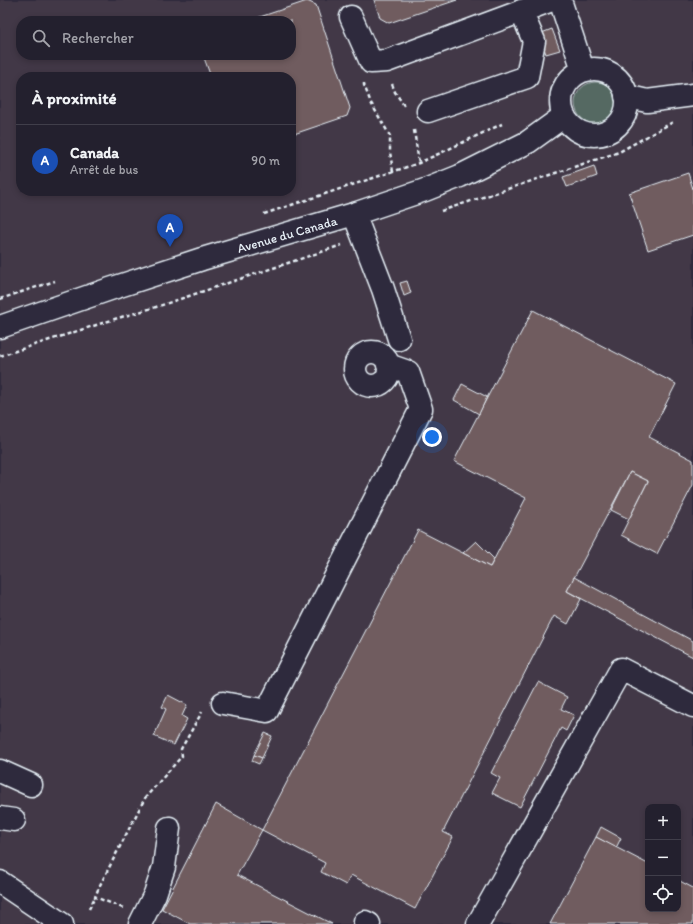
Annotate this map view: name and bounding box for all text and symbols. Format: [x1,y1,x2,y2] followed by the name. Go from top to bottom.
[16,16,296,60] search box
[30,27,52,49] icon: search
[62,29,134,47] text: Rechercher
[32,88,117,108] text: À proximité
[70,144,119,162] text: Canada
[41,153,49,168] text: A
[251,153,280,168] text: 90 m
[70,162,138,177] text: Arrêt de bus
[235,213,339,256] street label: Avenue du Canada
[157,214,183,247] pin: A
[422,427,442,447] your location
[645,804,681,912] map controls
[645,804,681,840] button: +
[645,840,681,876] button: −
[645,876,681,912] button: locate

